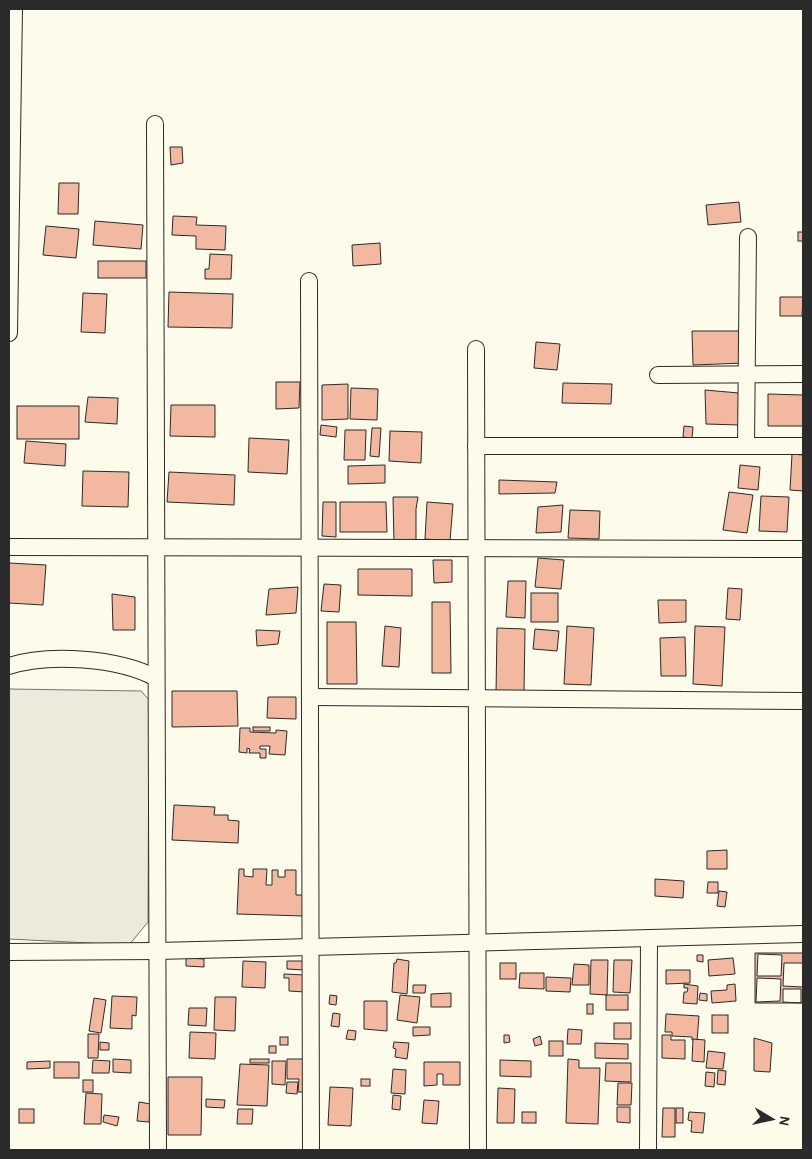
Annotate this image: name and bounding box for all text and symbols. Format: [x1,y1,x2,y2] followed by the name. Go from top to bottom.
[747,1094,797,1144] north arrow
[776,1115,792,1127] text: N

